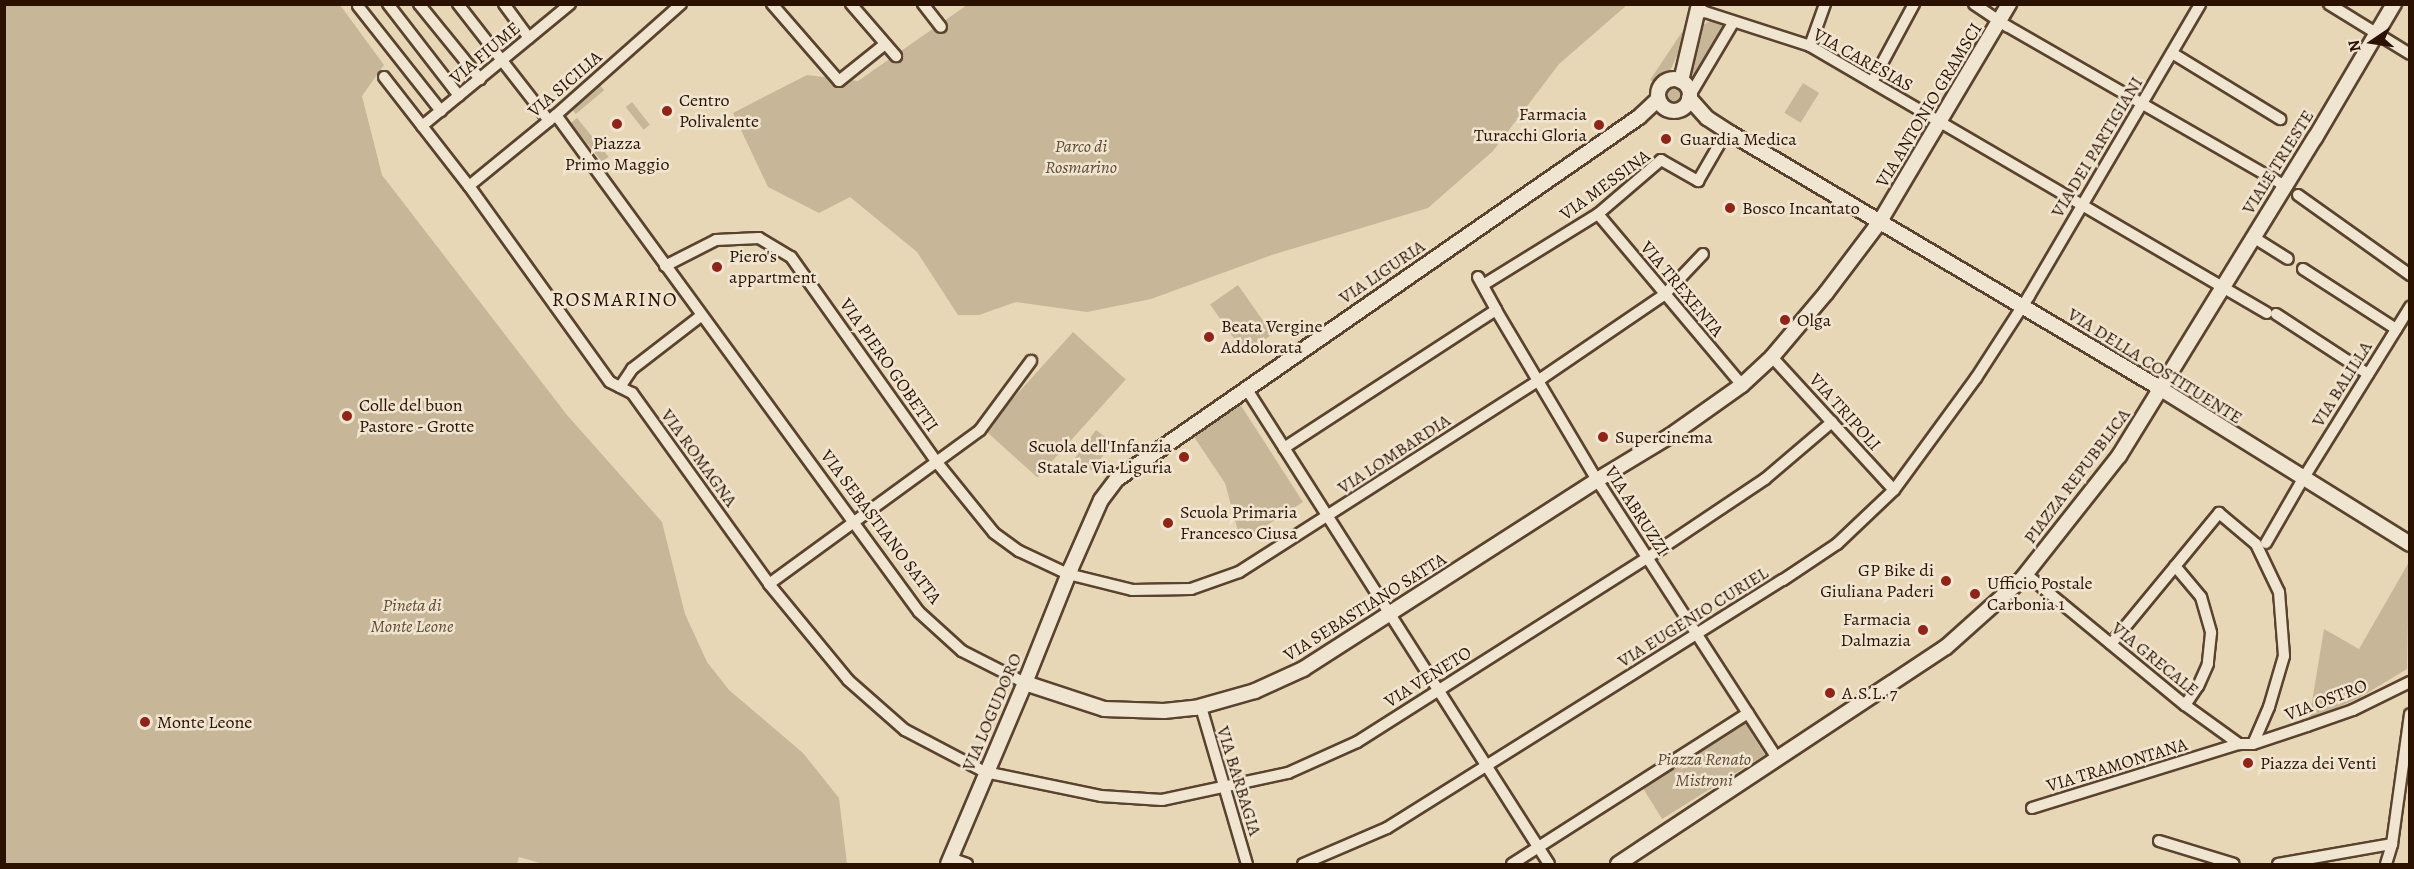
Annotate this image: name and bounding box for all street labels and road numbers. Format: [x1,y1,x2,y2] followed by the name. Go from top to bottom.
[445,17,525,89] street label: VIA FIUME
[1871,19,1987,191] street label: VIA ANTONIO GRAMSCI
[1809,24,1917,96] street label: VIA CARESIAS
[524,46,606,122] street label: VIA SICILIA
[2046,73,2148,221] street label: VIA DEI PARTIGIANI
[2237,106,2319,218] street label: VIALE TRIESTE
[1556,145,1654,225] street label: VIA MESSINA
[1335,235,1429,309] street label: VIA LIGURIA
[1636,237,1728,341] street label: VIA TREXENTA
[835,294,943,436] street label: VIA PIERO GOBETTI
[2064,303,2246,429] street label: VIA DELLA COSTITUENTE
[2307,337,2377,431] street label: VIA BALILLA
[1805,369,1885,455] street label: VIA TRIPOLI
[2019,404,2135,548] street label: PIAZZA REPUBBLICA
[656,405,742,511] street label: VIA ROMAGNA
[1334,410,1454,498] street label: VIA LOMBARDIA
[816,446,946,608] street label: VIA SEBASTIANO SATTA
[1600,462,1674,560] street label: VIA ABRUZZI
[1280,548,1450,666] street label: VIA SEBASTIANO SATTA
[1614,562,1772,672] street label: VIA EUGENIO CURIEL
[2107,617,2203,701] street label: VIA GRECALE
[1380,642,1476,712] street label: VIA VENETO
[958,650,1026,774] street label: VIA LOGUDORO
[2282,674,2370,726] street label: VIA OSTRO
[1212,724,1266,838] street label: VIA BARBAGIA
[2044,733,2190,797] street label: VIA TRAMONTANA

